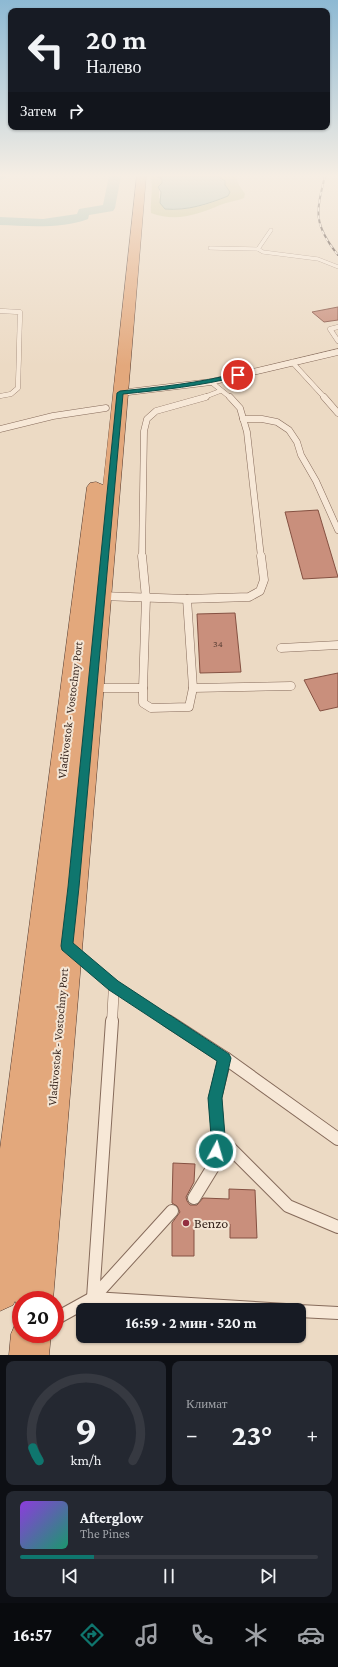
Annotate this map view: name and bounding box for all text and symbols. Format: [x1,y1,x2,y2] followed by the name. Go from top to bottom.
[20,24,72,76] icon: left
[86,24,146,55] text: 20 m
[86,57,142,77] text: Налево
[65,100,87,122] icon: right
[20,103,57,119] text: Затем
[221,358,255,392] pin
[227,364,249,386] icon: arrive
[213,638,223,649] house number: 34
[55,640,85,779] street label: Vladivostok - Vostochny Port
[45,967,71,1106] street label: Vladivostok - Vostochny Port
[195,1130,237,1172] position arrow
[194,1215,228,1231] place label: Benzo
[181,1218,191,1228] marker: Benzo
[12,1291,64,1343] speed limit sign: 20
[125,1315,257,1331] text: 16:59 · 2 мин · 520 m
[186,1396,227,1411] text: Климат
[75,1407,97,1453] text: 9
[231,1418,273,1451] text: 23°
[186,1422,198,1447] text: −
[306,1422,318,1447] text: +
[71,1452,102,1468] text: km/h
[80,1510,143,1526] text: Afterglow
[80,1526,130,1541] text: The Pines
[59,1565,81,1587] icon: previous
[158,1565,180,1587] icon: pause
[257,1565,279,1587] icon: next
[78,1621,106,1649] icon: directions
[133,1621,161,1649] icon: music
[188,1621,216,1649] icon: phone
[242,1621,270,1649] icon: climate
[297,1621,325,1649] icon: car
[13,1625,52,1645] text: 16:57

